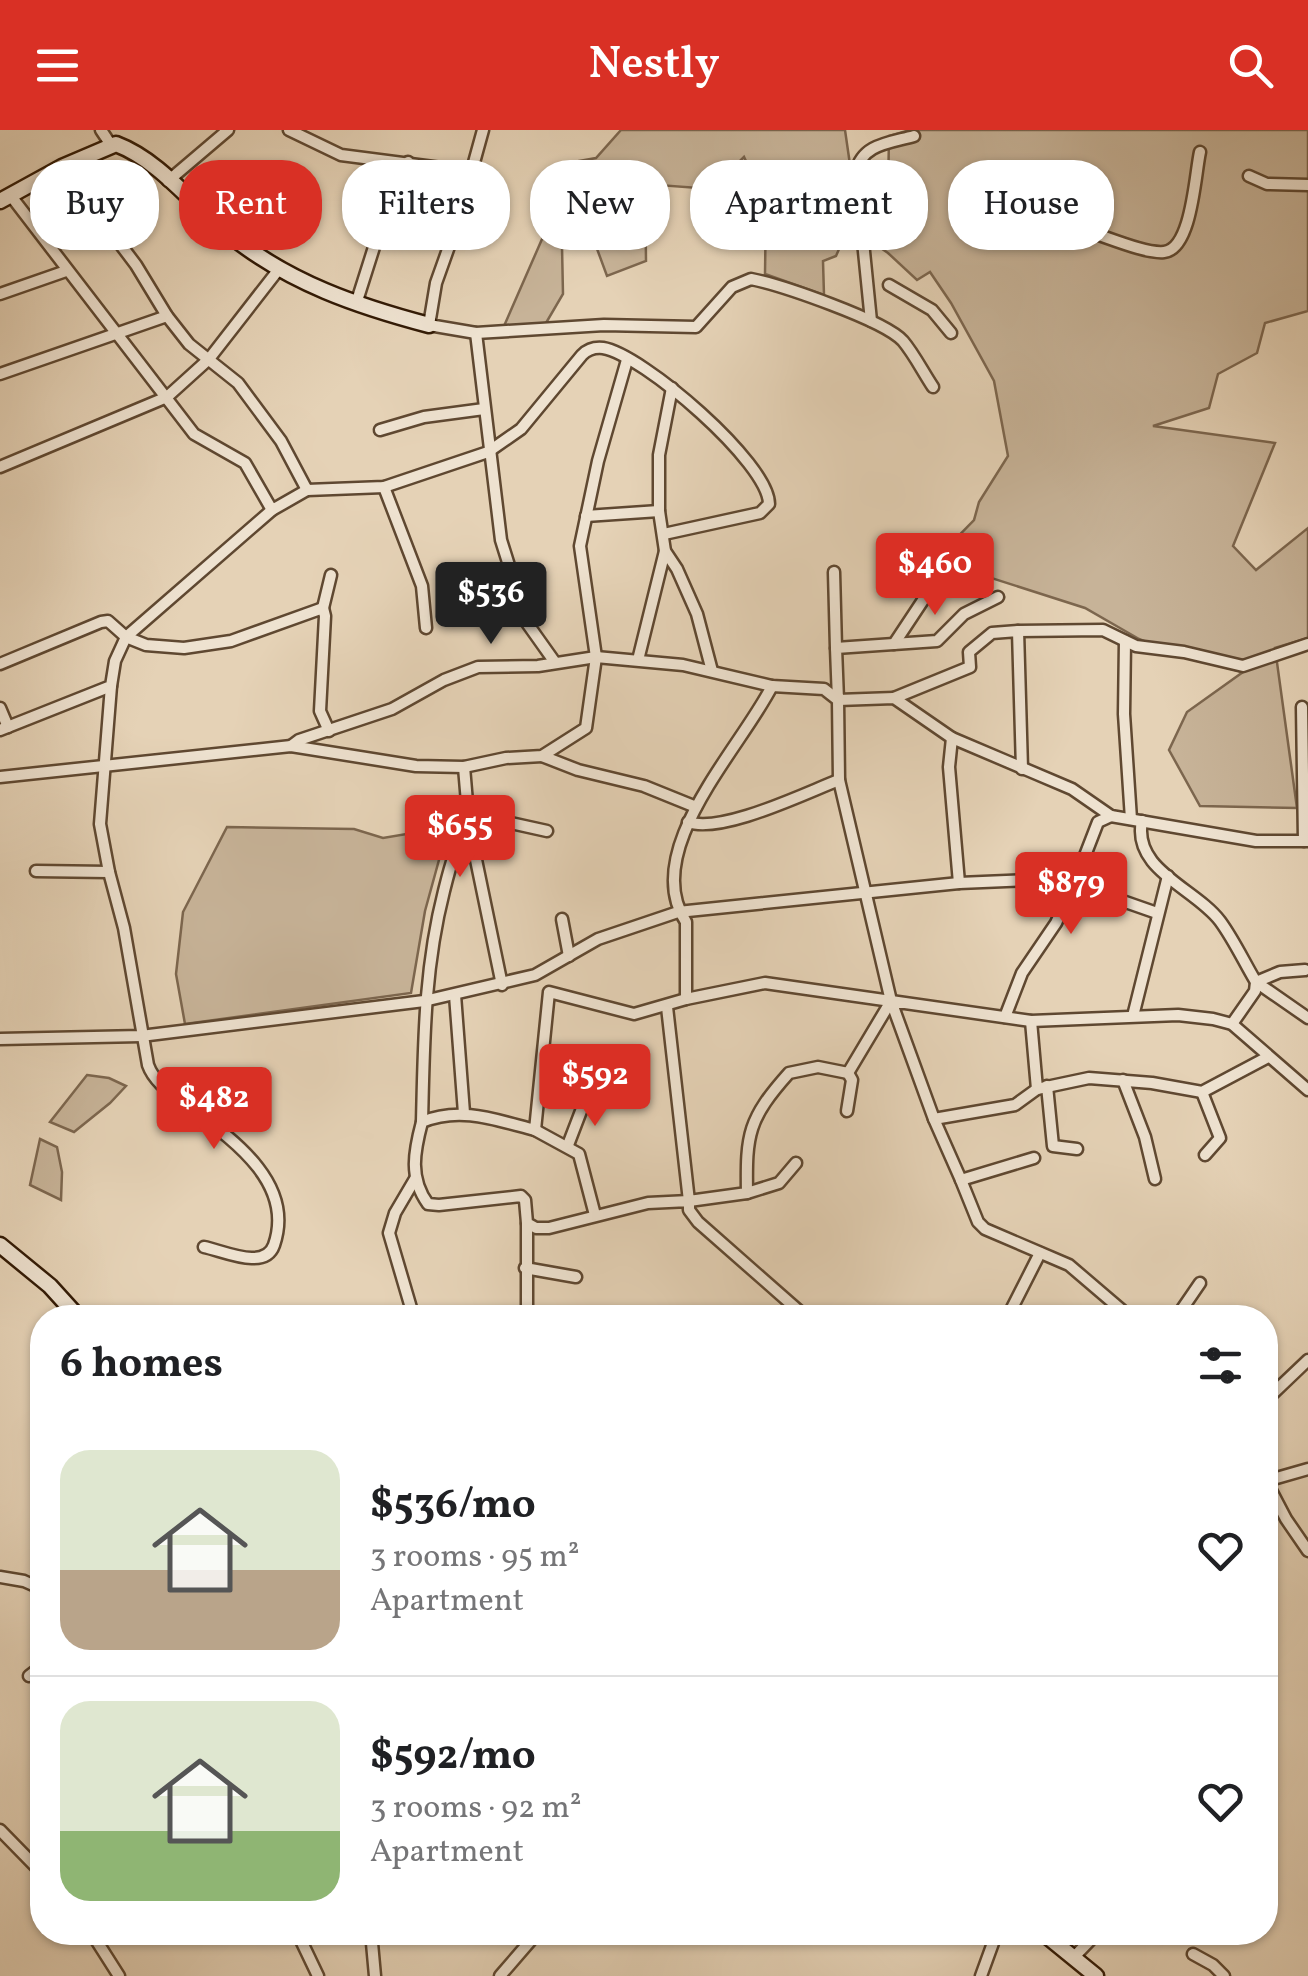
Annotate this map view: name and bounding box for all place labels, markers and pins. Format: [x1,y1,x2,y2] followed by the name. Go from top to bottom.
[876,533,994,618] pin: $460
[432,562,550,647] pin: $536
[401,795,519,880] pin: $655
[1012,852,1130,937] pin: $879
[536,1044,654,1129] pin: $592
[155,1067,273,1152] pin: $482

